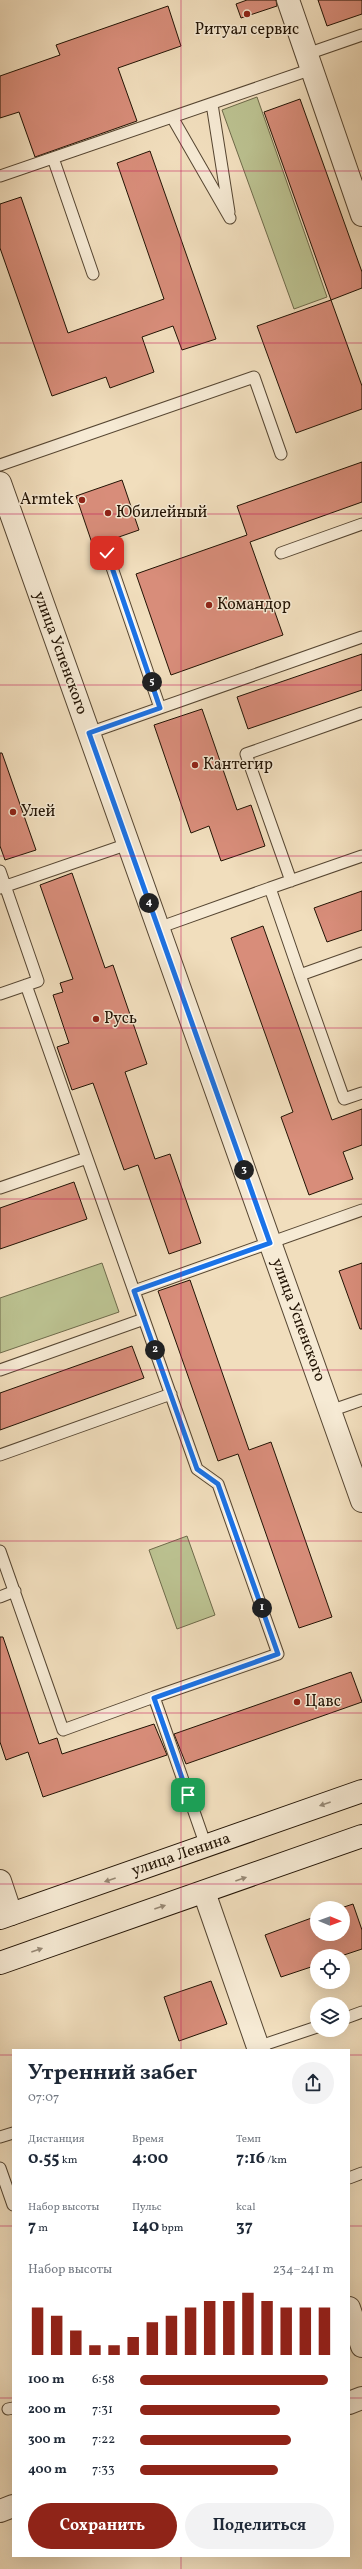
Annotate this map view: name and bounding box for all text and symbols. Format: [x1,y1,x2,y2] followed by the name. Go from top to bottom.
[242,9,252,19] marker: Ритуал сервис
[195,19,299,41] place label: Ритуал сервис
[20,489,74,511] place label: Armtek
[77,495,87,505] marker: Armtek
[116,502,208,524] place label: Юбилейный
[103,508,113,518] marker: Юбилейный
[90,536,124,570] pin
[96,542,118,564] icon: check
[27,588,93,718] street label: улица Успенского
[217,594,291,616] place label: Командор
[204,600,214,610] marker: Командор
[142,672,162,692] pin: 5
[149,674,155,689] text: 5
[203,754,273,776] place label: Кантегир
[190,760,200,770] marker: Кантегир
[21,801,55,823] place label: Улей
[8,807,18,817] marker: Улей
[139,893,159,913] pin: 4
[146,895,152,910] text: 4
[104,1008,137,1030] place label: Русь
[91,1014,101,1024] marker: Русь
[234,1160,254,1180] pin: 3
[241,1162,247,1177] text: 3
[265,1255,331,1385] street label: улица Успенского
[145,1340,165,1360] pin: 2
[152,1342,158,1357] text: 2
[252,1598,272,1618] pin: 1
[260,1600,264,1615] text: 1
[305,1691,341,1713] place label: Цавс
[292,1697,302,1707] marker: Цавс
[171,1778,205,1812] pin
[177,1784,199,1806] icon: arrive
[319,1802,331,1808] one-way arrow
[129,1828,233,1882] street label: улица Ленина
[235,1876,247,1882] one-way arrow
[104,1877,116,1883] one-way arrow
[310,1901,350,1941] north arrow
[310,1901,350,2037] map controls
[154,1904,166,1910] one-way arrow
[31,1947,43,1953] one-way arrow
[310,1949,350,1989] button: locate
[310,1997,350,2037] button: layers
[28,2058,197,2089] text: Утренний забег
[292,2062,334,2104] button: share
[28,2089,59,2107] text: 07:07
[28,2132,85,2147] text: Дистанция
[132,2132,164,2147] text: Время
[236,2132,261,2147] text: Темп
[28,2147,60,2170] text: 0.55
[132,2147,168,2170] text: 4:00
[236,2147,265,2170] text: 7:16
[60,2153,77,2168] text: km
[265,2153,287,2168] text: /km
[28,2200,99,2215] text: Набор высоты
[132,2200,162,2215] text: Пульс
[236,2200,256,2215] text: kcal
[28,2215,36,2238] text: 7
[132,2215,159,2238] text: 140
[236,2215,253,2238] text: 37
[36,2221,48,2236] text: m
[159,2221,184,2236] text: bpm
[28,2261,112,2279] text: Набор высоты
[273,2261,334,2279] text: 234–241 m
[28,2371,65,2389] text: 100 m
[92,2371,115,2389] text: 6:58
[28,2401,66,2419] text: 200 m
[92,2401,113,2419] text: 7:31
[28,2431,66,2449] text: 300 m
[92,2431,115,2449] text: 7:22
[28,2461,67,2479] text: 400 m
[92,2461,115,2479] text: 7:33
[28,2503,177,2549] button: Сохранить
[185,2503,334,2549] button: Поделиться

